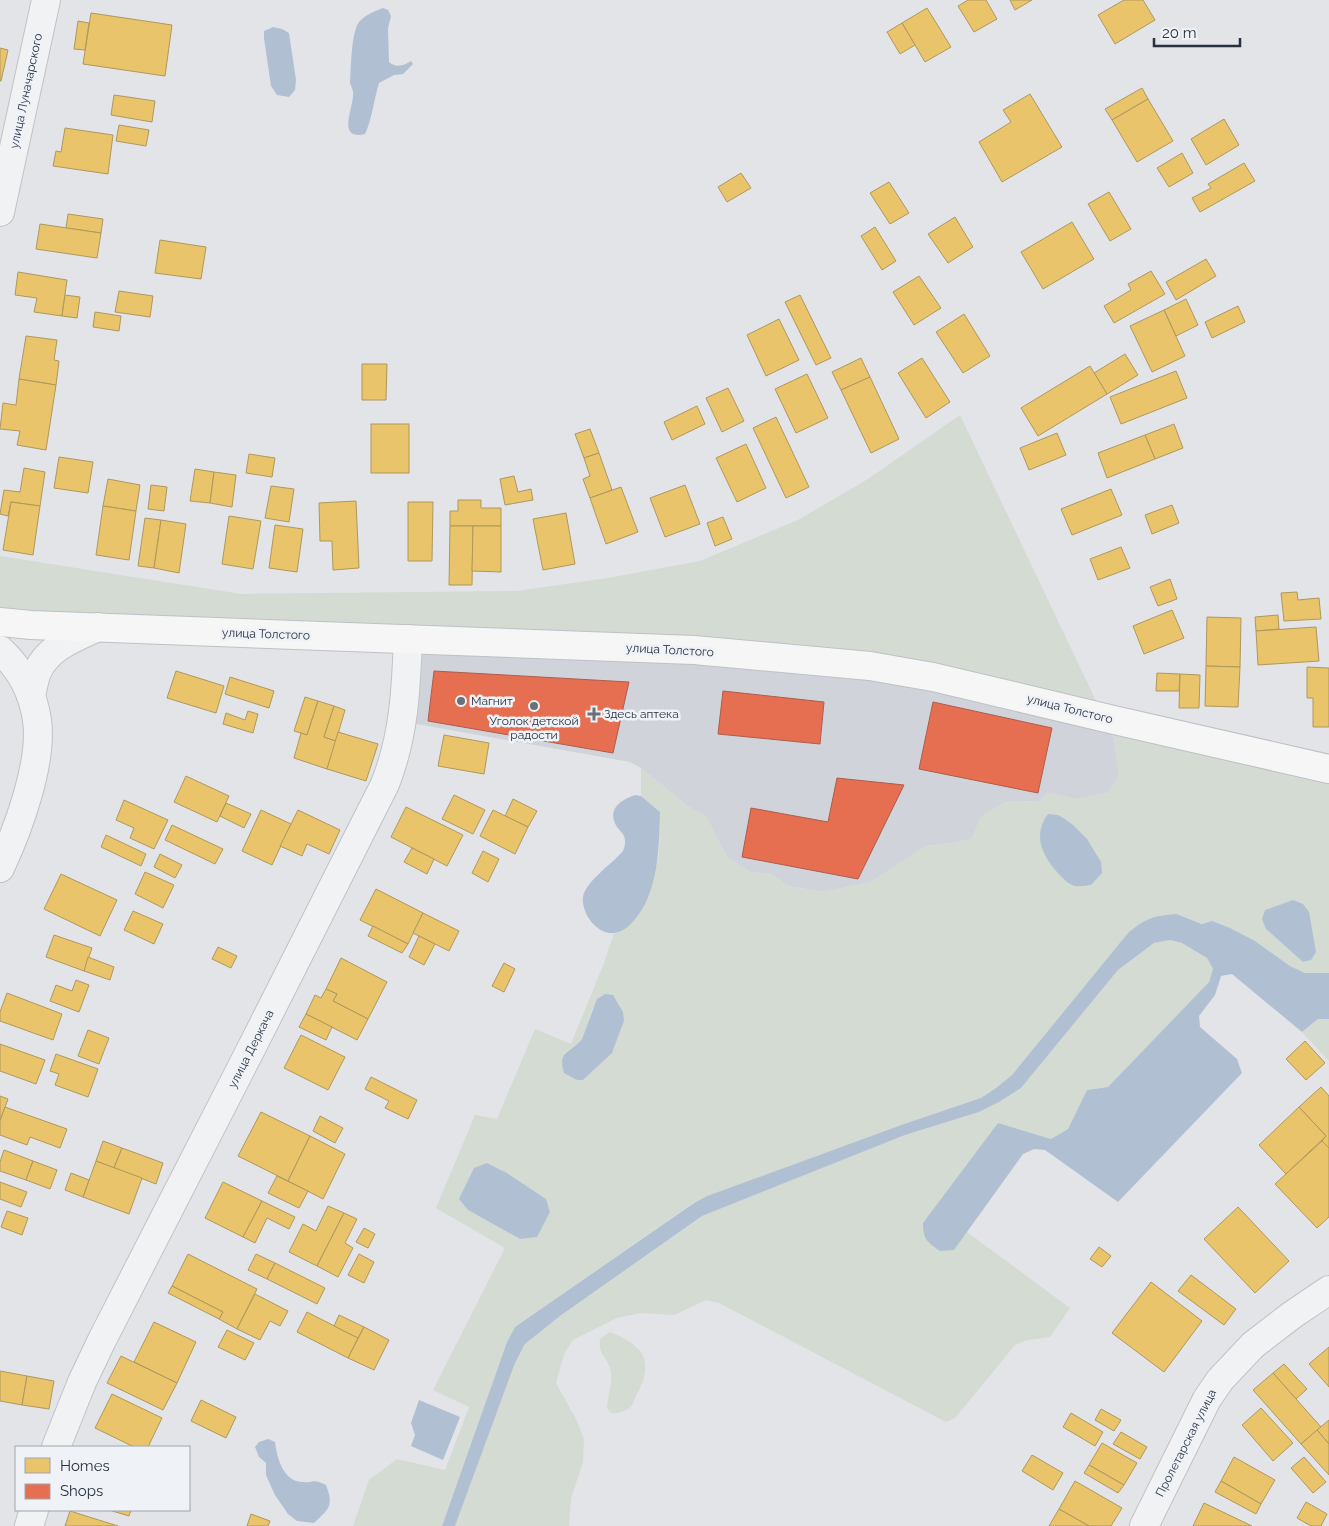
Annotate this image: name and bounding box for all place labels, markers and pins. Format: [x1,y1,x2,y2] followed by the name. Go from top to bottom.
[471,694,513,708] place label: Магнит
[455,695,467,707] marker: Магнит
[528,700,540,712] marker: Уголок детской радости
[604,707,679,721] place label: Здесь аптека
[588,708,600,720] marker: Здесь аптека
[489,714,579,742] place label: Уголок детской радости

